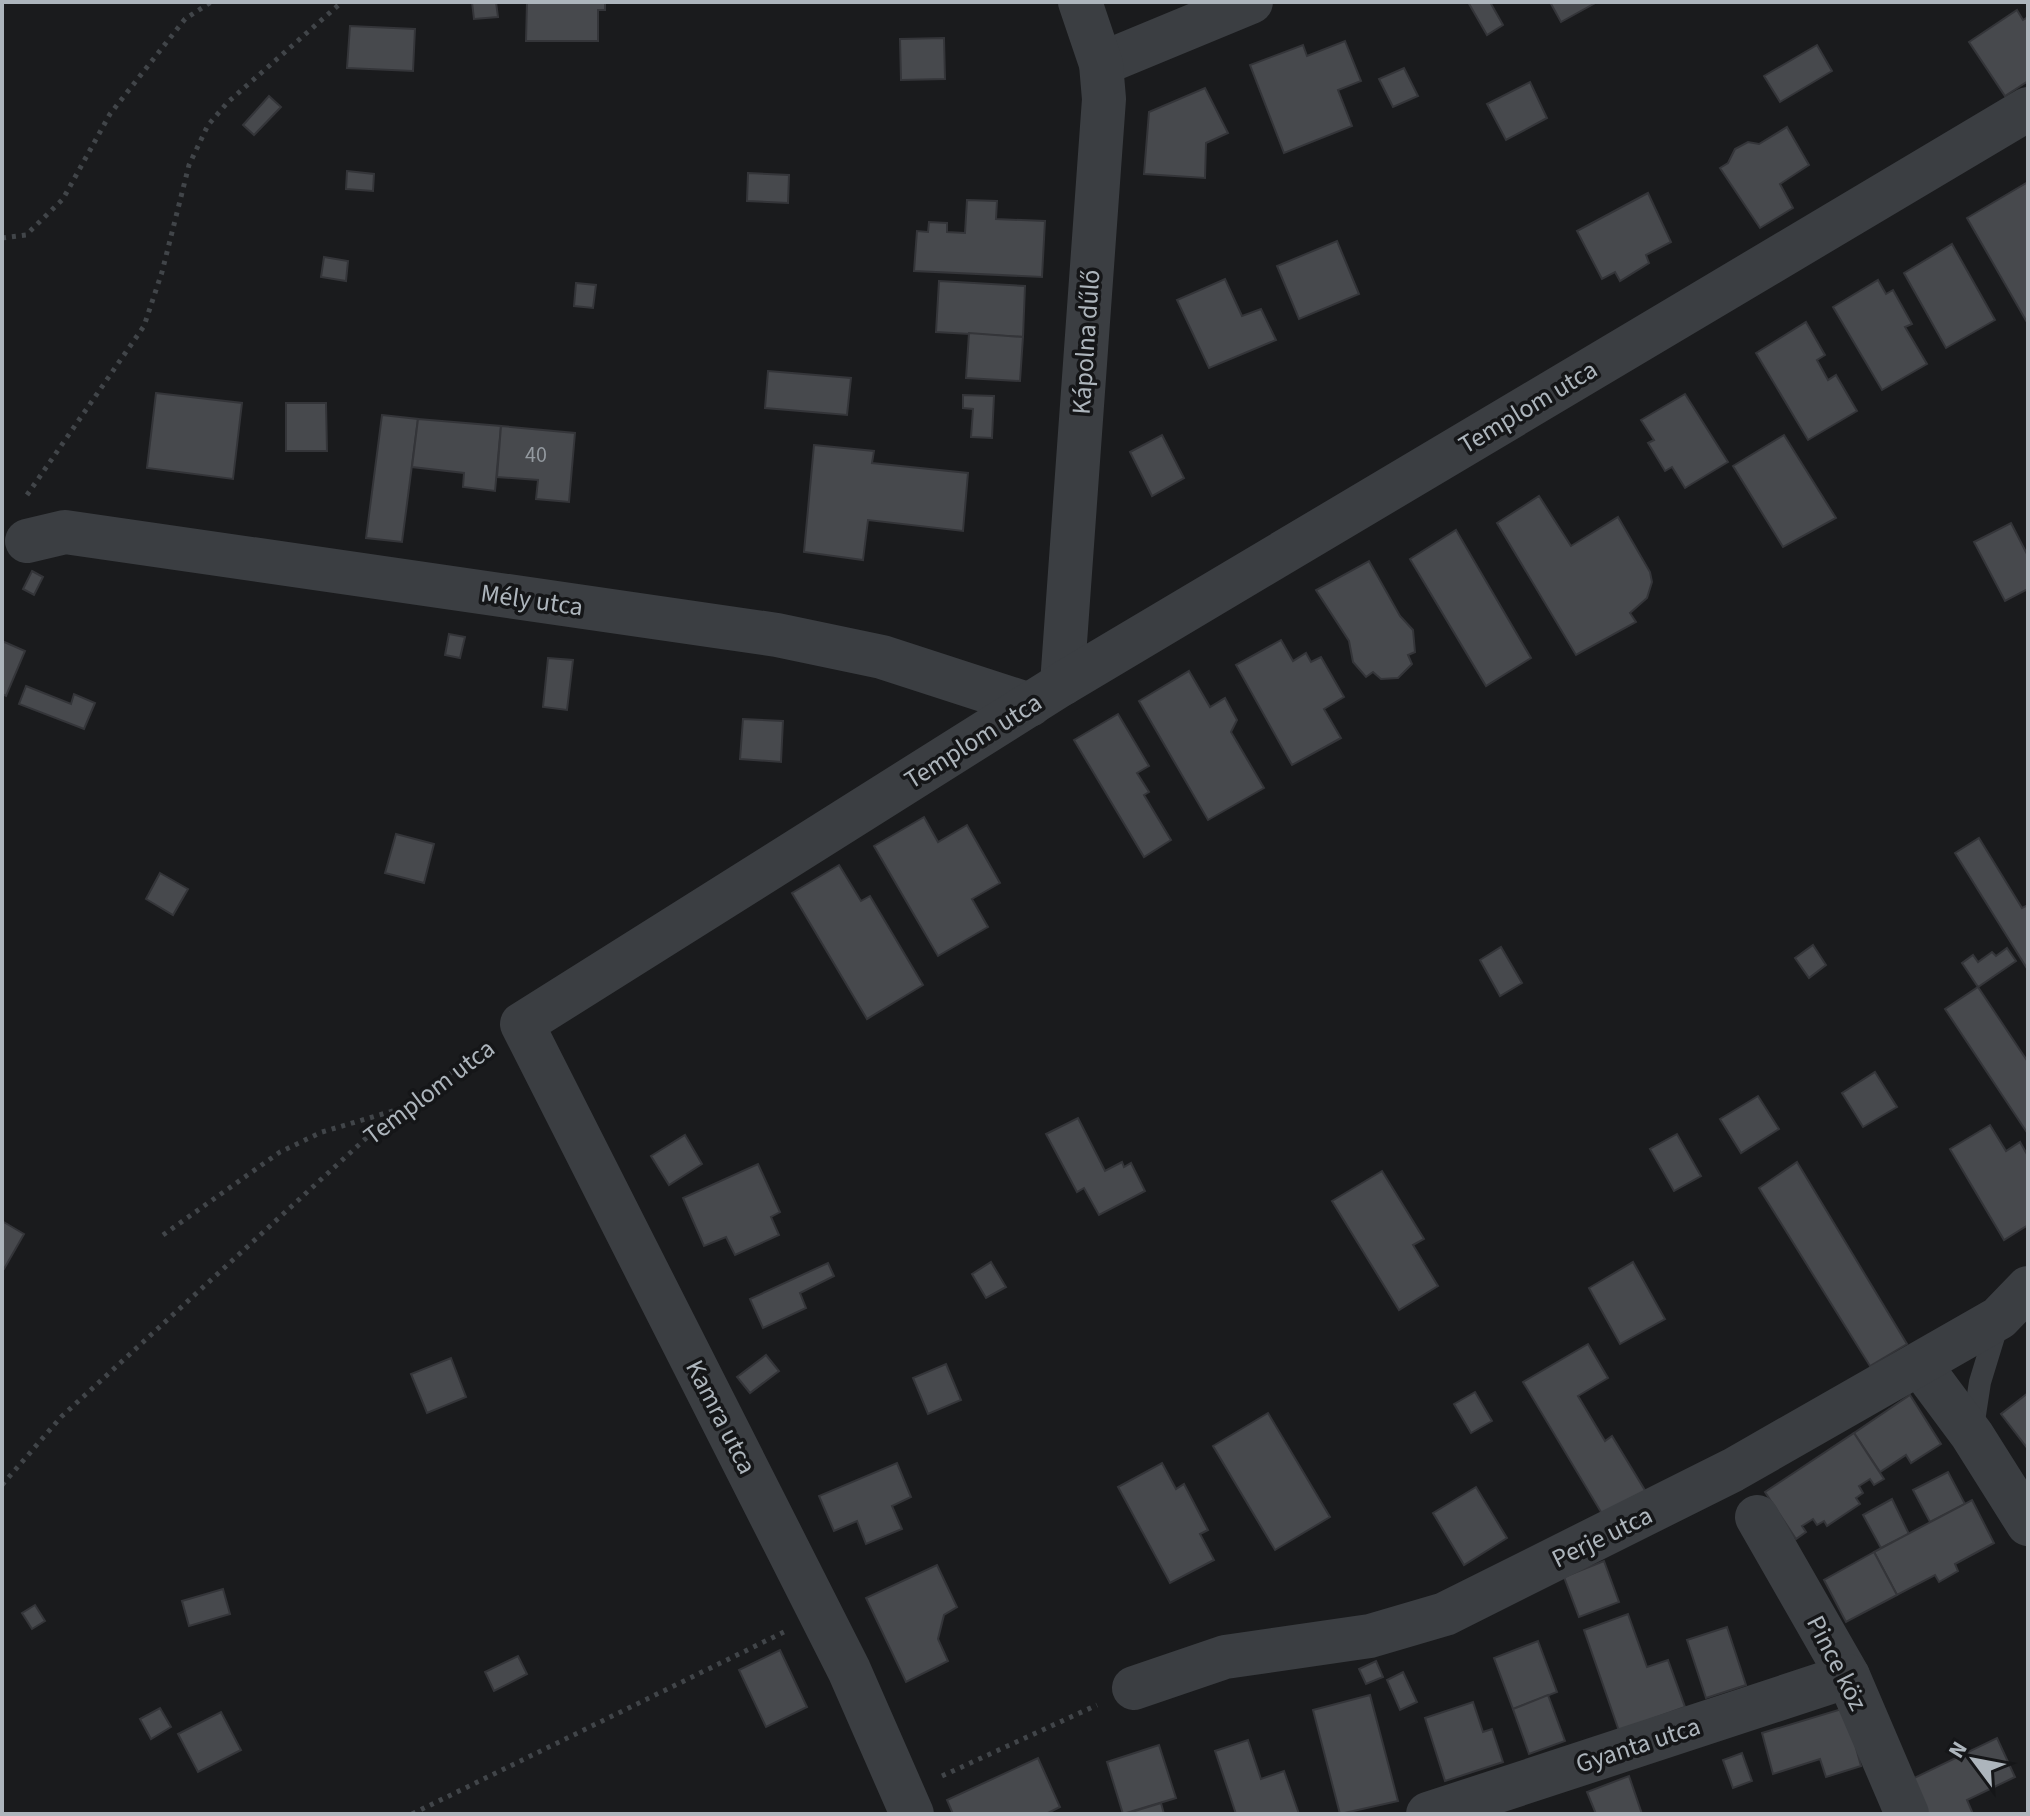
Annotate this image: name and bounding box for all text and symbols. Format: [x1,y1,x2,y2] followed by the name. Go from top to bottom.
[1062,268,1110,416] street label: Kápolna dűlő
[1452,351,1604,463] street label: Templom utca
[525,439,547,471] house number: 40
[478,575,586,625] street label: Mély utca
[897,684,1049,798] street label: Templom utca
[356,1030,502,1154] street label: Templom utca
[676,1353,766,1481] street label: Kamra utca
[1545,1497,1659,1577] street label: Perje utca
[1797,1609,1877,1717] street label: Pince köz
[1571,1708,1705,1782] street label: Gyanta utca
[1934,1720,2014,1800] north arrow
[1940,1735,1975,1765] text: N

